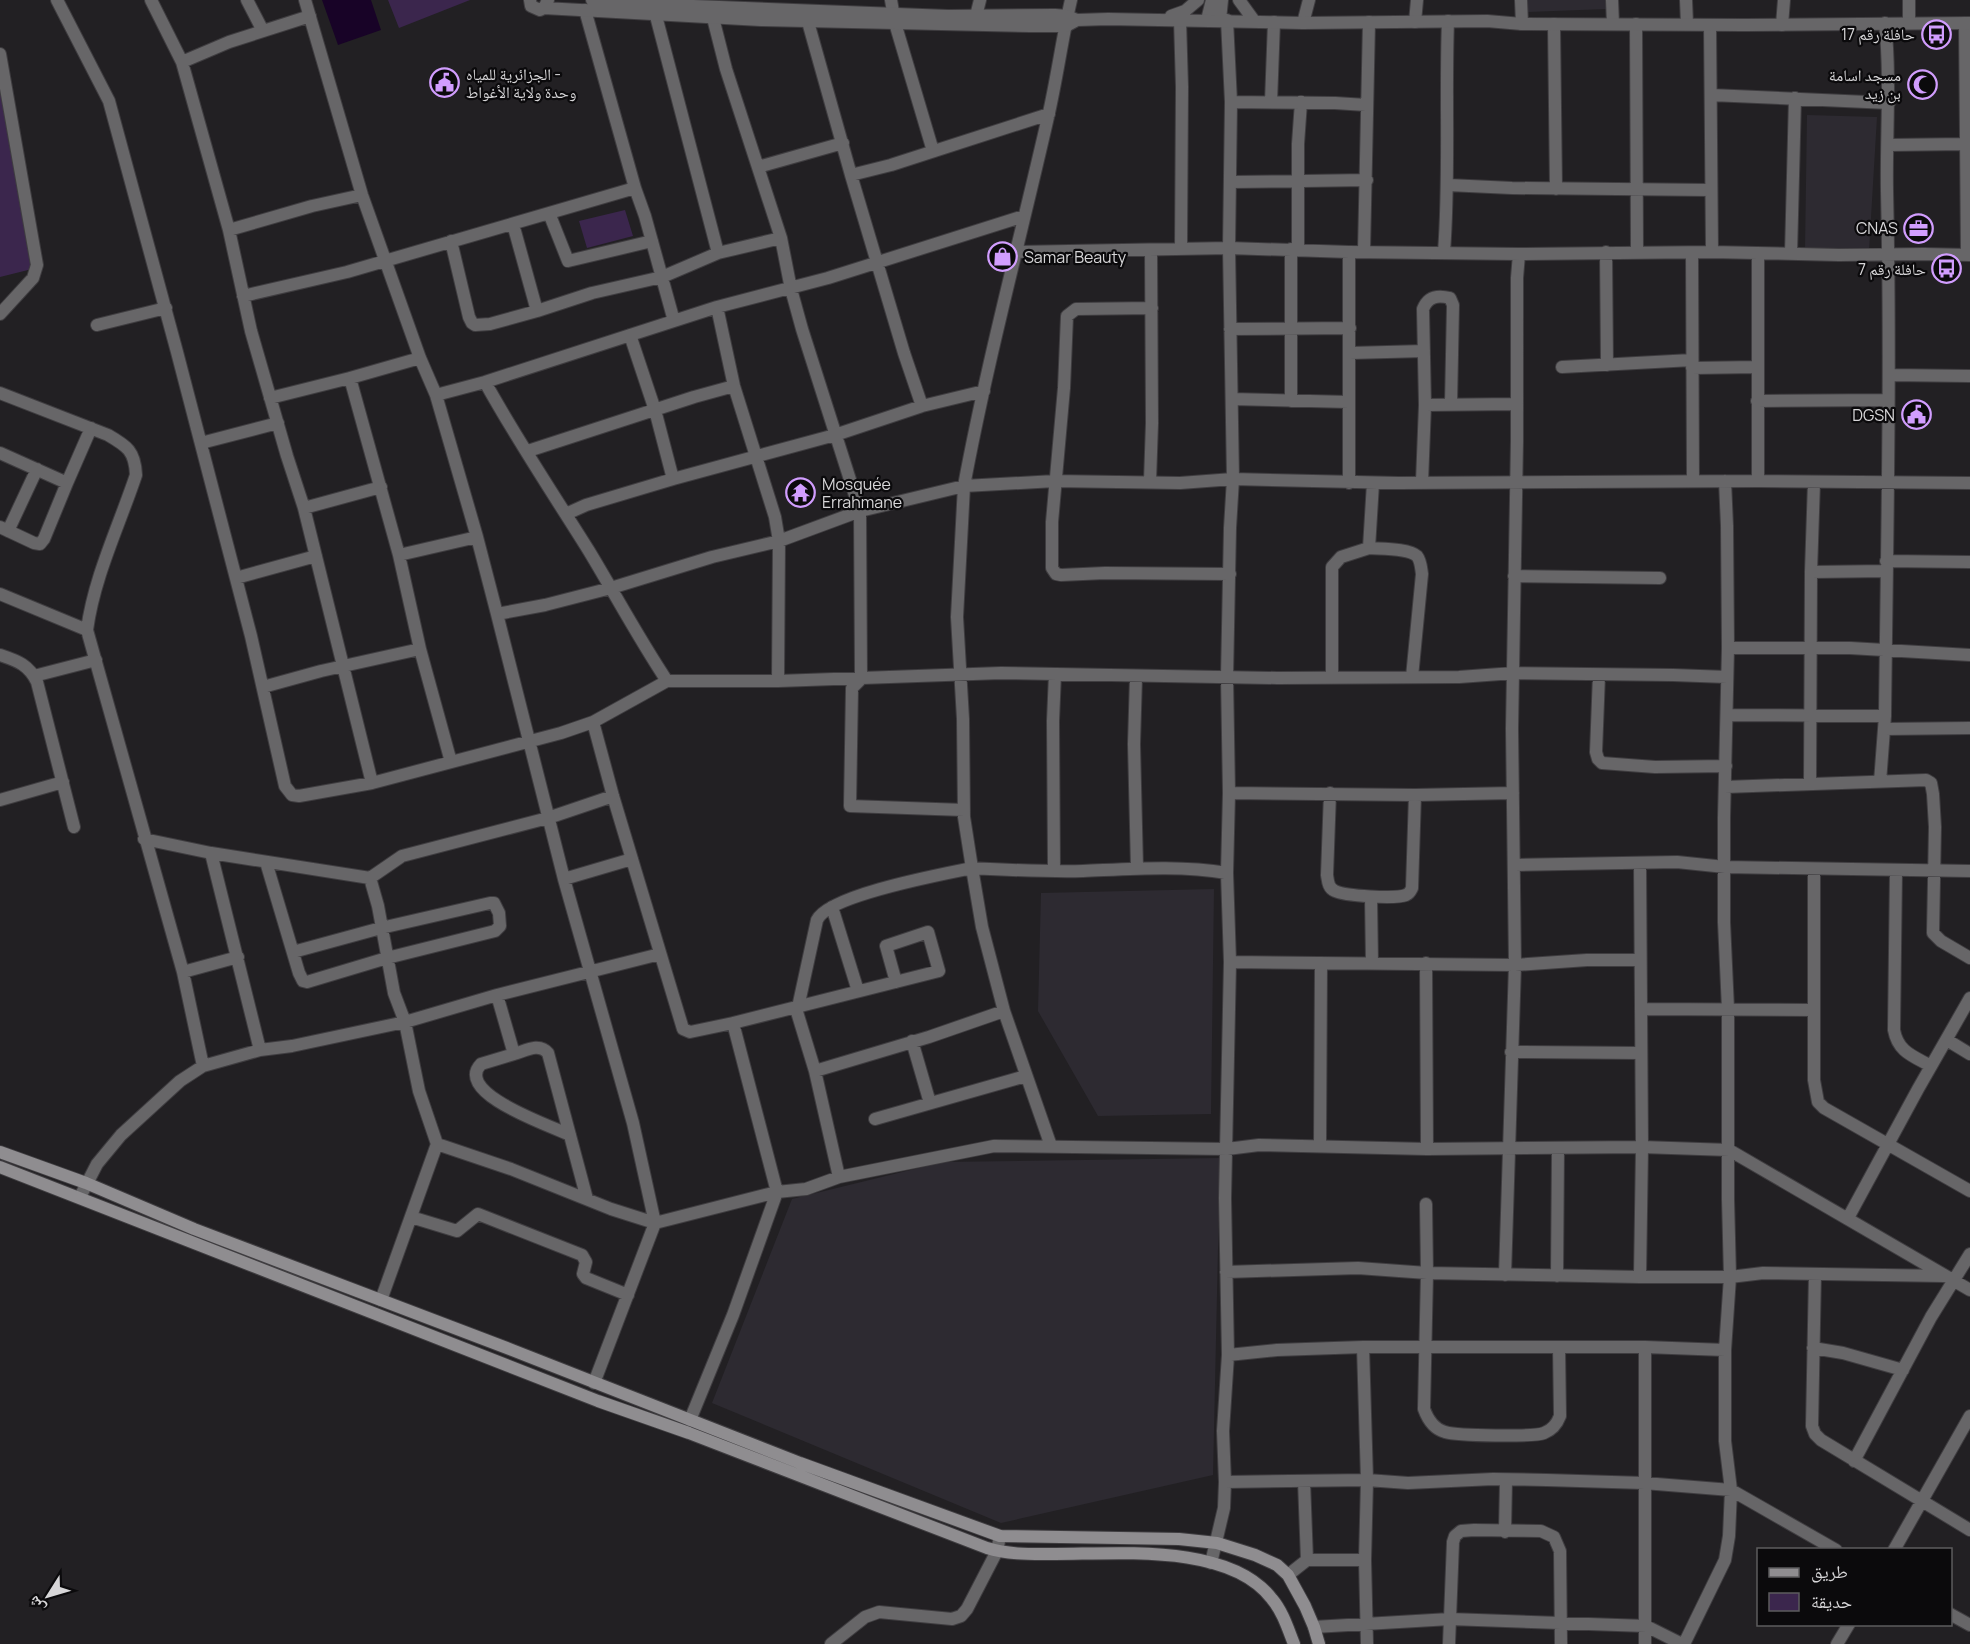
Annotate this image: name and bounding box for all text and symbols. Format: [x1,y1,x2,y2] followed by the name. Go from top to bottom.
[1920,18,1952,50] bus stop icon: حافلة رقم 17
[1841,23,1915,45] place label: حافلة رقم 17
[466,63,576,103] place label: الجزائرية للمياه - وحدة ولاية الأغواط
[1829,64,1901,104] place label: مسجد اسامة بن زيد
[429,67,461,99] public building icon: الجزائرية للمياه - وحدة ولاية الأغواط
[1906,68,1938,100] mosque icon: مسجد اسامة بن زيد
[1903,212,1935,244] office icon: CNAS
[1856,217,1898,239] place label: CNAS
[987,241,1019,273] shop icon: Samar Beauty
[1024,246,1127,268] place label: Samar Beauty
[1931,253,1963,285] bus stop icon: حافلة رقم 7
[1858,258,1926,280] place label: حافلة رقم 7
[1900,399,1932,431] public building icon: DGSN
[1852,404,1895,426] place label: DGSN
[822,473,902,513] place label: Mosquée Errahmane
[785,477,817,509] temple icon: Mosquée Errahmane
[1757,1548,1952,1626] legend
[1811,1559,1848,1583] text: طريق
[18,1566,78,1626] north arrow
[1811,1589,1852,1613] text: حديقة
[22,1592,50,1618] text: ش

